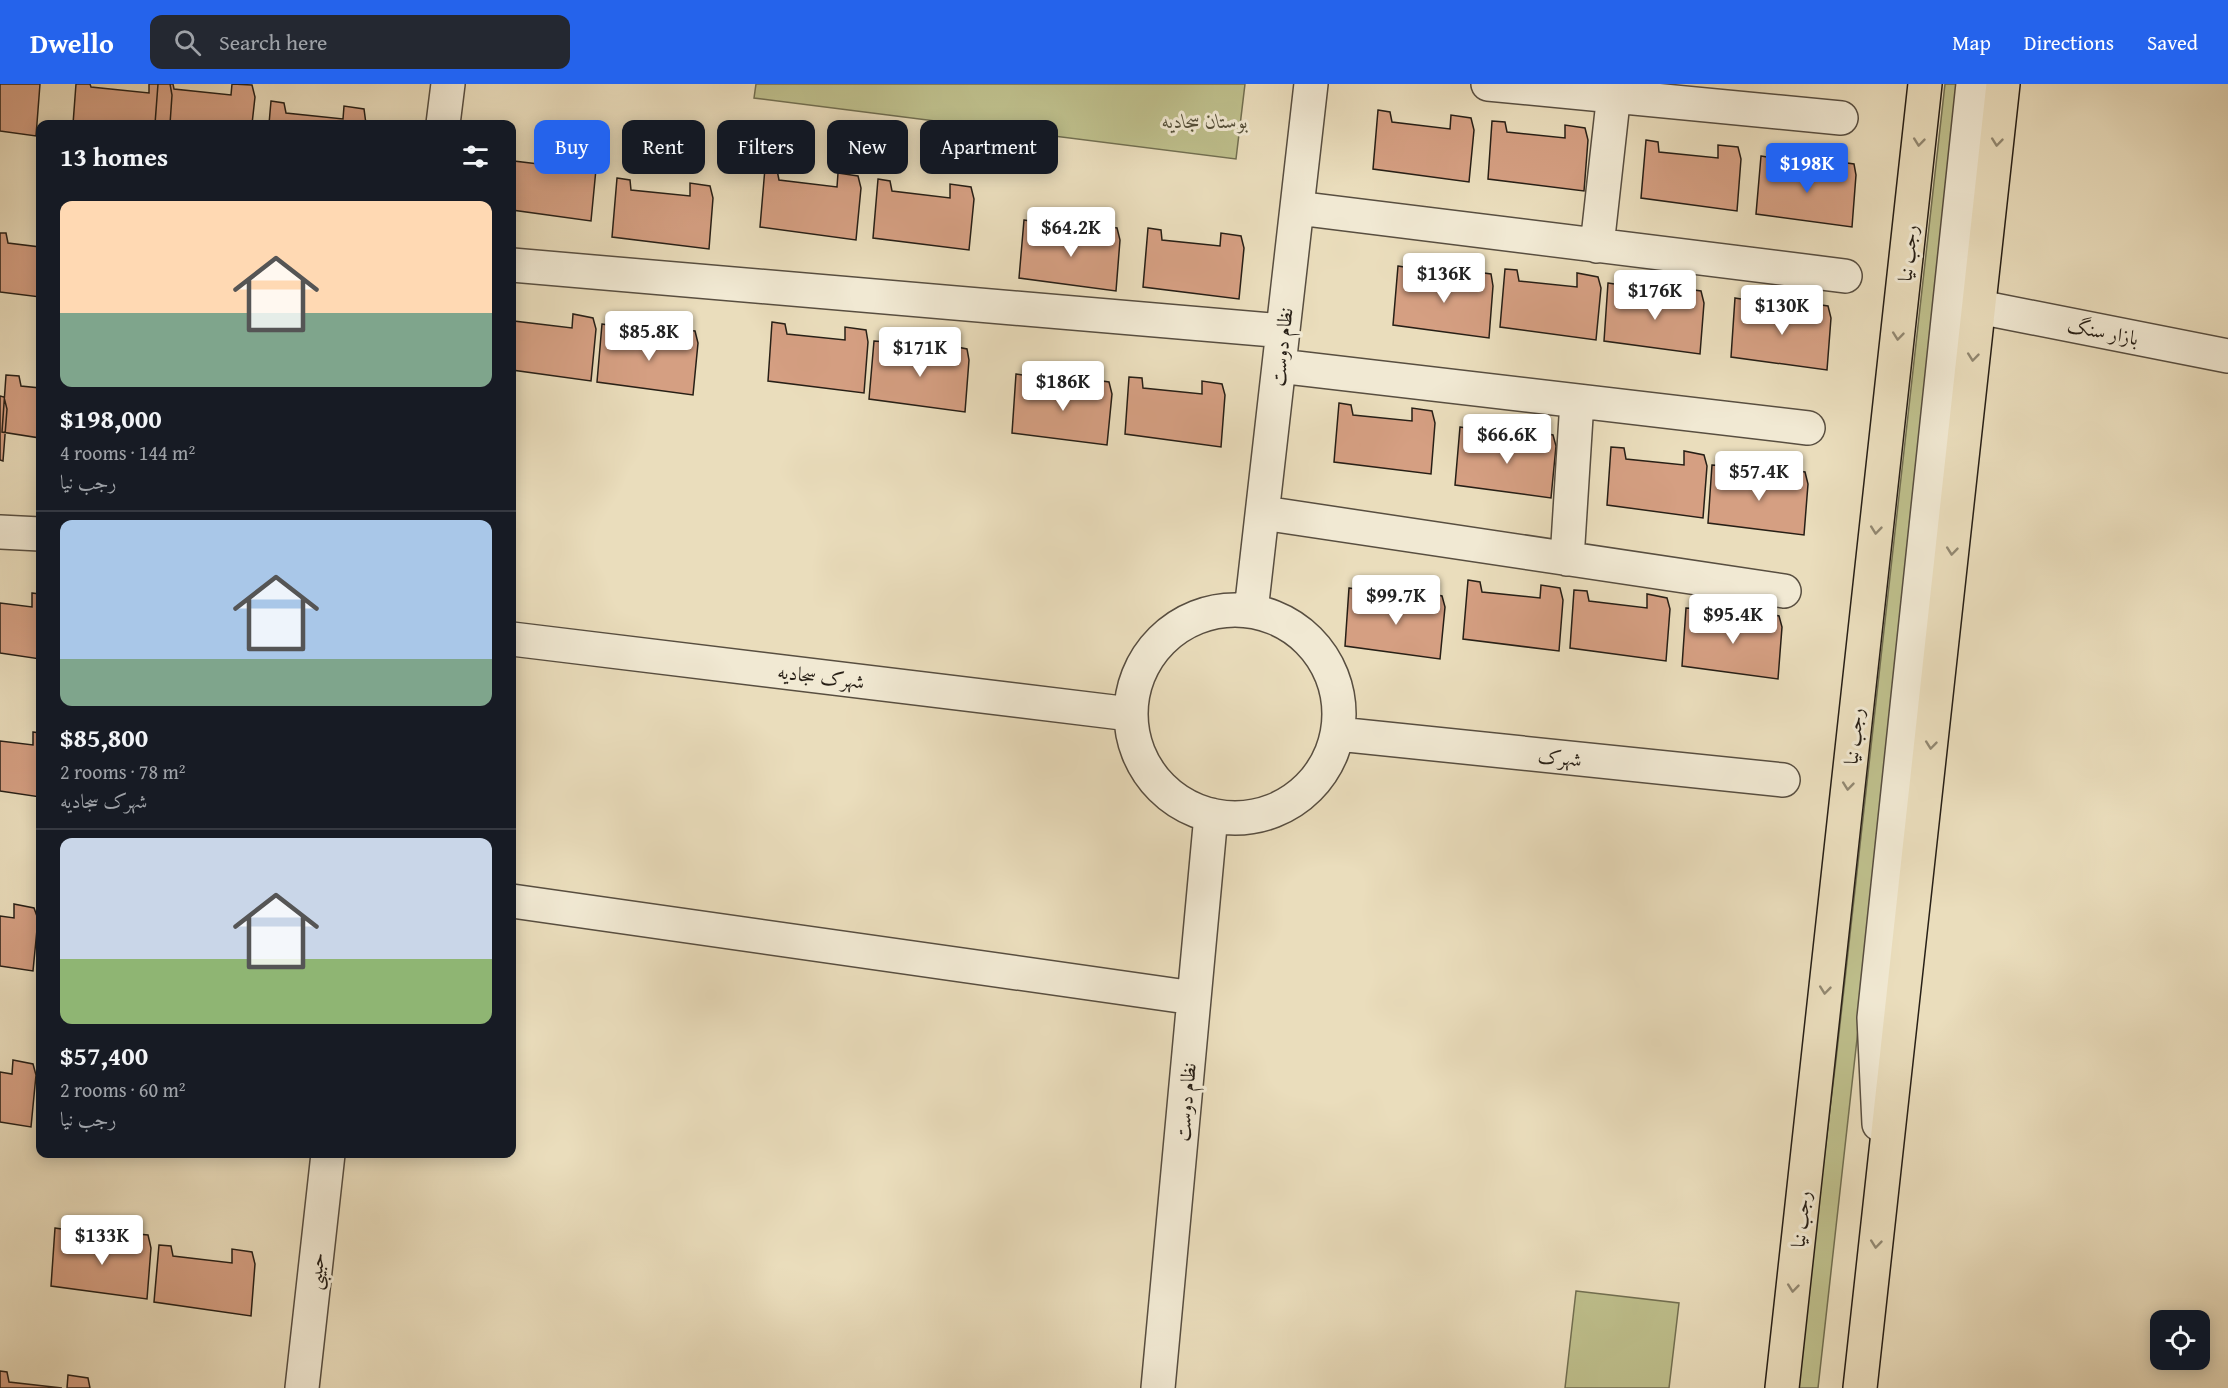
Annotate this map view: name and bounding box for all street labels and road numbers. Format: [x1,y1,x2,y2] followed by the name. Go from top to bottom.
[1890,223,1924,283] street label: رجب نیا
[1262,306,1304,388] street label: نظام دوست
[2065,310,2141,352] street label: بازار سنگ
[776,656,866,696] street label: شهرک سجادیه
[1836,706,1870,766] street label: رجب نیا
[1537,740,1583,774] street label: شهرک
[1167,1061,1207,1143] street label: نظام دوست
[1783,1189,1817,1249] street label: رجب نیا
[299,1251,334,1291] street label: حبیبی

